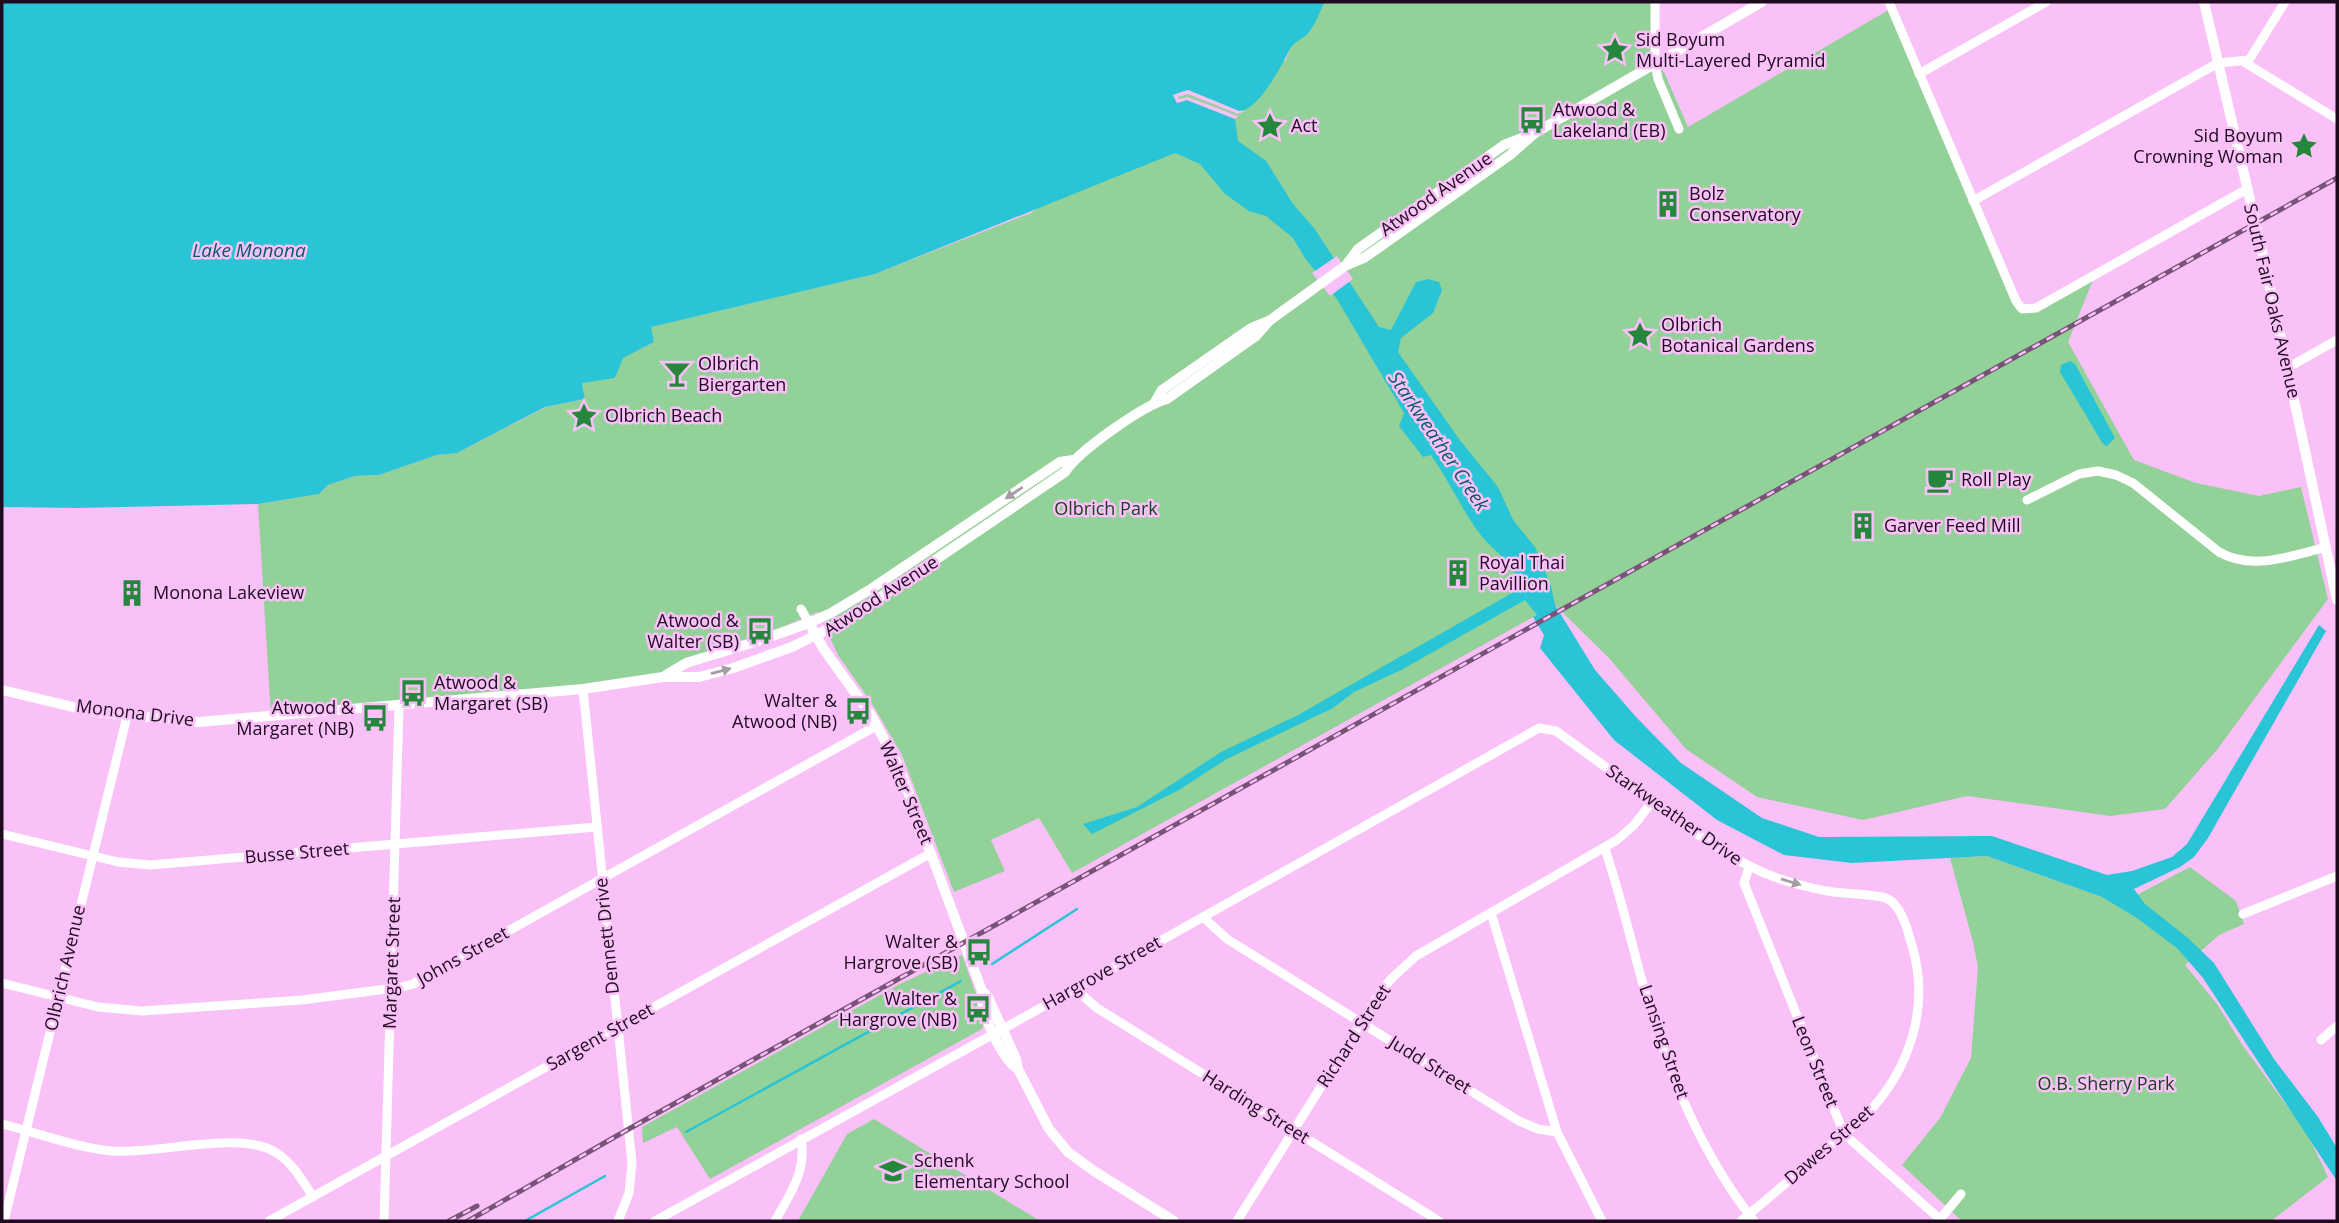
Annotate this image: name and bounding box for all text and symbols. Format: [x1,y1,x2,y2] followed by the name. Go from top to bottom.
[1636,27,1826,72] place label: Sid Boyum Multi-Layered Pyramid
[1600,35,1630,65] place icon: Sid Boyum Multi-Layered Pyramid
[1553,97,1665,142] place label: Atwood & Lakeland (EB)
[1517,105,1547,135] bus stop icon: Atwood & Lakeland (EB)
[1255,111,1285,141] place icon: Act
[1291,113,1317,137] place label: Act
[2133,123,2283,168] place label: Sid Boyum Crowning Woman
[2289,131,2319,161] place icon: Sid Boyum Crowning Woman
[1375,146,1496,241] street label: Atwood Avenue
[1689,181,1802,226] place label: Bolz Conservatory
[1653,189,1683,219] building icon: Bolz Conservatory
[2239,201,2307,400] street label: South Fair Oaks Avenue
[192,237,306,263] water label: Lake Monona
[1661,312,1814,357] place label: Olbrich Botanical Gardens
[1625,320,1655,350] place icon: Olbrich Botanical Gardens
[698,351,786,396] place label: Olbrich Biergarten
[662,359,692,389] bar icon: Olbrich Biergarten
[1383,366,1496,516] water label: Starkweather Creek
[569,401,599,431] place icon: Olbrich Beach
[605,403,722,427] place label: Olbrich Beach
[1925,465,1955,495] cafe icon: Roll Play
[1961,467,2032,491] place label: Roll Play
[1005,486,1023,500] one-way arrow
[1054,496,1158,520] park label: Olbrich Park
[1848,511,1878,541] building icon: Garver Feed Mill
[1884,513,2021,537] place label: Garver Feed Mill
[819,549,942,641] street label: Atwood Avenue
[1479,550,1565,595] place label: Royal Thai Pavillion
[1443,558,1473,588] building icon: Royal Thai Pavillion
[117,578,147,608] building icon: Monona Lakeview
[153,580,304,604] place label: Monona Lakeview
[647,608,740,653] place label: Atwood & Walter (SB)
[745,616,775,646] bus stop icon: Atwood & Walter (SB)
[710,665,732,676] one-way arrow
[434,670,548,715] place label: Atwood & Margaret (SB)
[398,678,428,708] bus stop icon: Atwood & Margaret (SB)
[732,688,838,733] place label: Walter & Atwood (NB)
[75,693,195,731] street label: Monona Drive
[236,695,355,740] place label: Atwood & Margaret (NB)
[843,696,873,726] bus stop icon: Walter & Atwood (NB)
[360,703,390,733] bus stop icon: Atwood & Margaret (NB)
[874,737,939,848] street label: Walter Street
[1602,758,1747,870] street label: Starkweather Drive
[244,835,350,869] street label: Busse Street
[588,877,624,995] street label: Dennett Drive
[1780,878,1801,888] one-way arrow
[377,897,405,1029] street label: Margaret Street
[38,902,90,1033] street label: Olbrich Avenue
[411,920,513,991] street label: Johns Street
[844,929,959,974] place label: Walter & Hargrove (SB)
[1038,929,1165,1015] street label: Hargrove Street
[964,937,994,967] bus stop icon: Walter & Hargrove (SB)
[1311,979,1396,1092] street label: Richard Street
[1634,981,1696,1102] street label: Lansing Street
[839,986,958,1031] place label: Walter & Hargrove (NB)
[963,994,993,1024] bus stop icon: Walter & Hargrove (NB)
[541,997,658,1076] street label: Sargent Street
[1787,1012,1845,1111] street label: Leon Street
[1383,1028,1476,1099] street label: Judd Street
[1198,1064,1315,1149] street label: Harding Street
[2038,1071,2175,1095] park label: O.B. Sherry Park
[1779,1099,1878,1190] street label: Dawes Street
[914,1148,1070,1193] place label: Schenk Elementary School
[878,1156,908,1186] school or university icon: Schenk Elementary School

